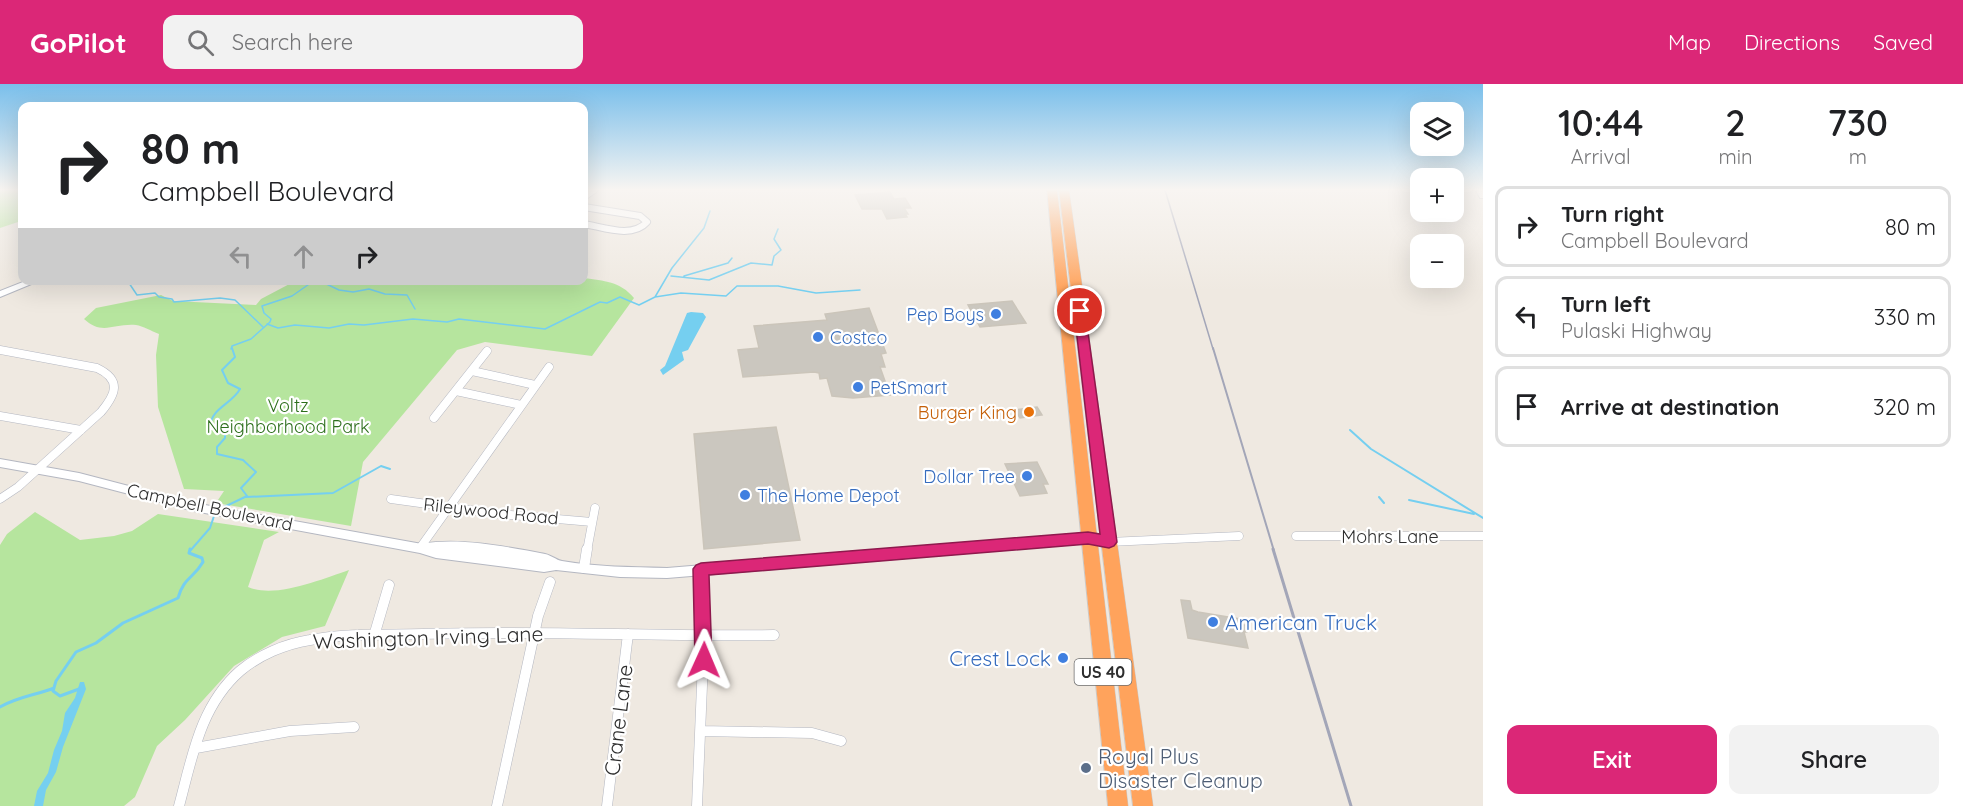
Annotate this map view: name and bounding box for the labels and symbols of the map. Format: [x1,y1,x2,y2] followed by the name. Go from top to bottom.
[1054,285,1105,336] pin
[906,303,984,326] place label: Pep Boys
[989,307,1003,321] marker: Pep Boys
[830,326,887,349] place label: Costco
[811,330,825,344] marker: Costco
[870,376,947,399] place label: PetSmart
[851,380,865,394] marker: PetSmart
[206,394,370,438] park label: Voltz Neighborhood Park
[918,401,1017,424] place label: Burger King
[1022,405,1036,419] marker: Burger King
[923,465,1015,488] place label: Dollar Tree
[1020,469,1034,483] marker: Dollar Tree
[125,478,295,536] street label: Campbell Boulevard
[757,484,900,507] place label: The Home Depot
[738,488,752,502] marker: The Home Depot
[422,492,560,530] street label: Rileywood Road
[1341,525,1439,548] street label: Mohrs Lane
[1225,609,1377,635] place label: American Truck
[1206,615,1220,629] marker: American Truck
[312,620,544,654] street label: Washington Irving Lane
[672,628,736,692] position arrow
[949,645,1051,671] place label: Crest Lock
[1056,651,1070,665] marker: Crest Lock
[1074,659,1132,685] road number: US 40
[598,663,638,777] street label: Crane Lane
[1098,743,1263,793] place label: Royal Plus Disaster Cleanup
[1079,761,1093,775] marker: Royal Plus Disaster Cleanup

